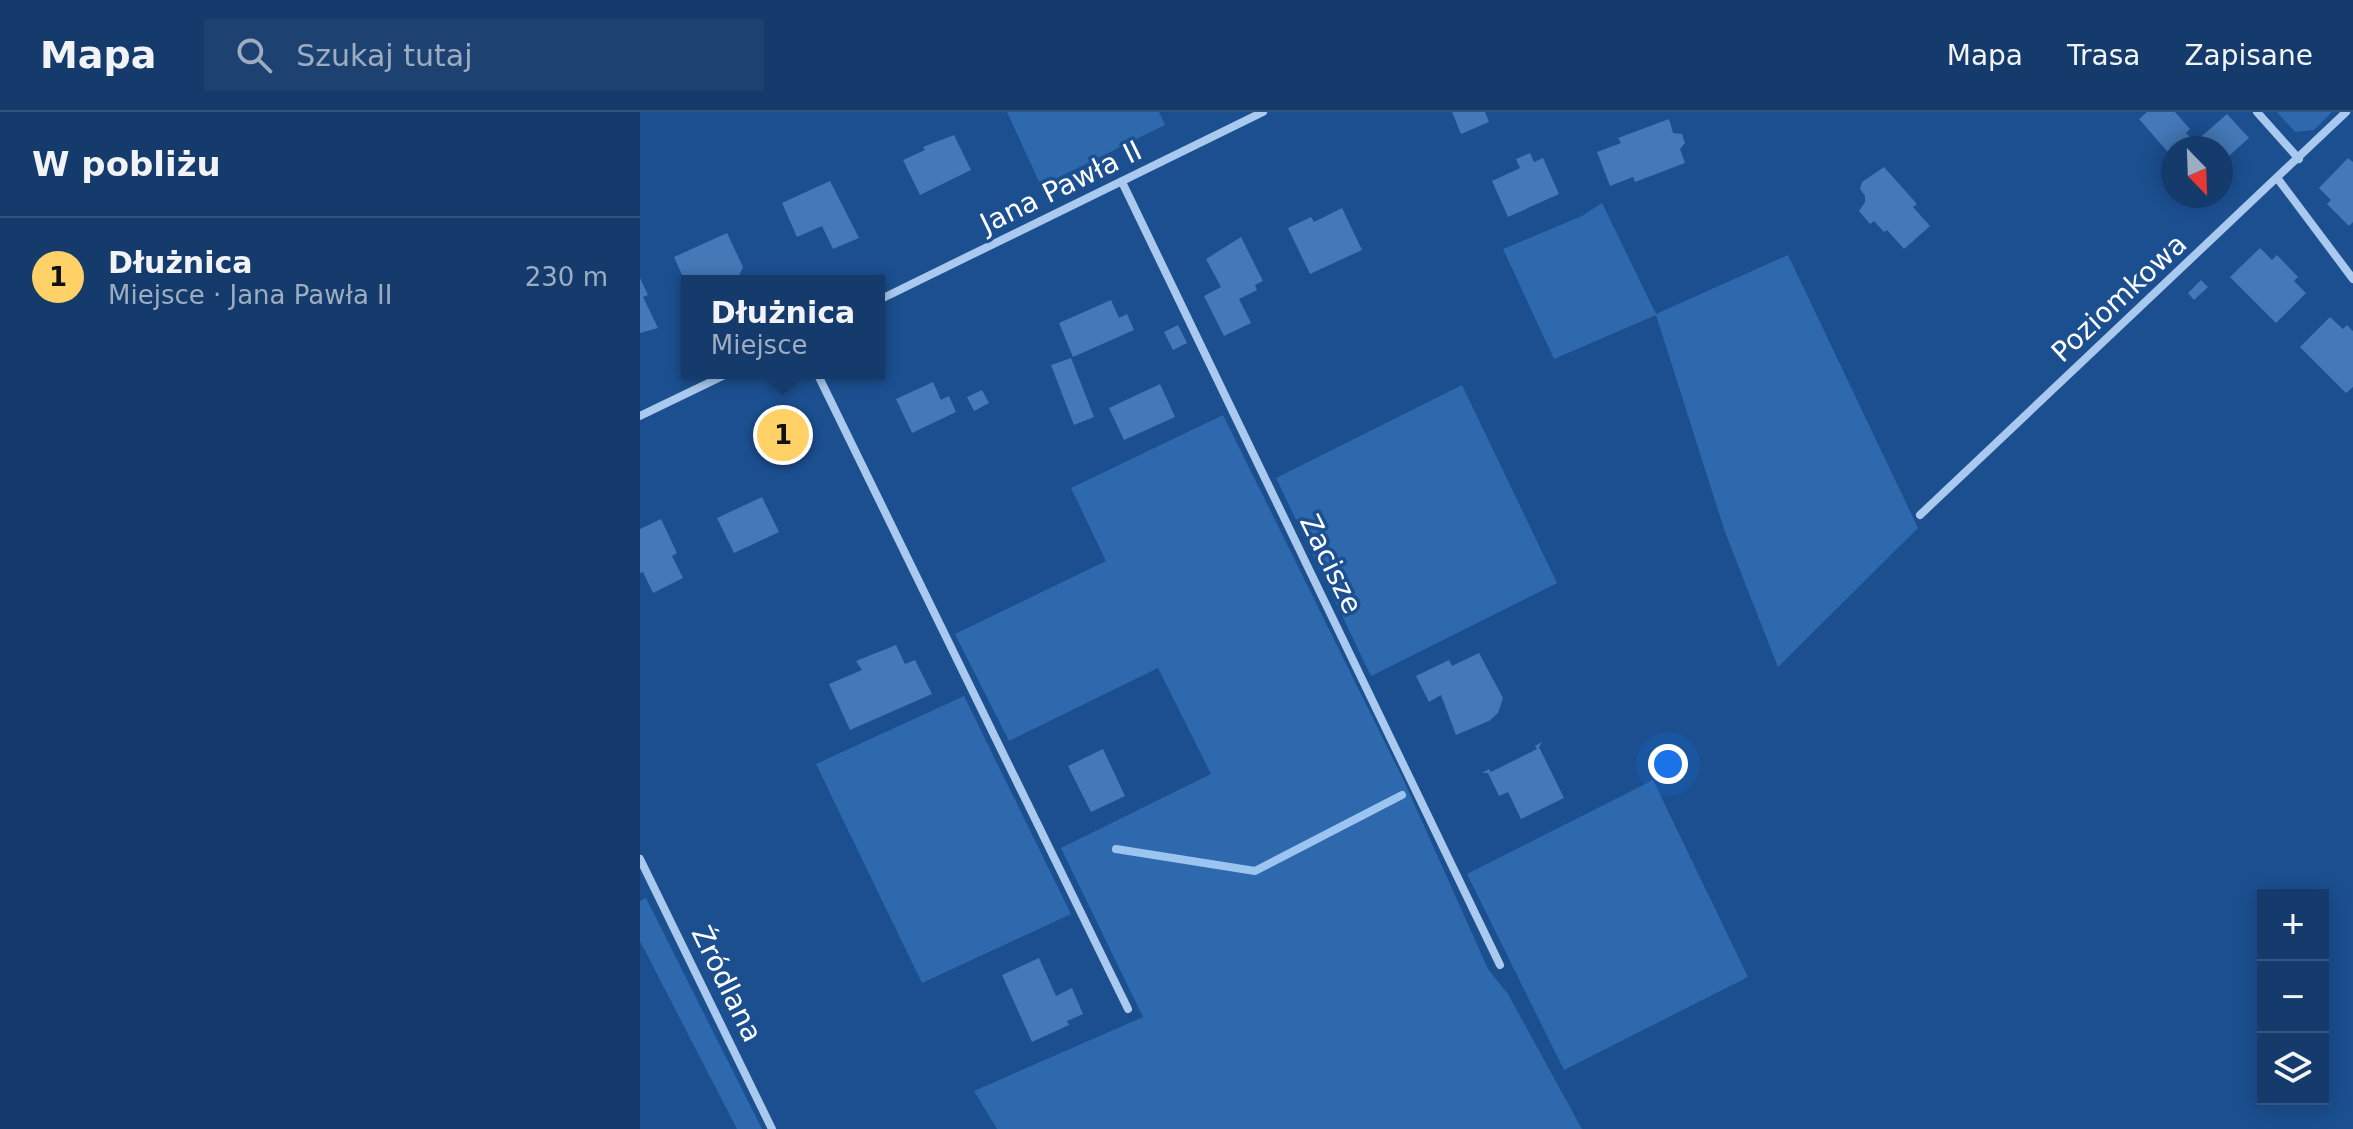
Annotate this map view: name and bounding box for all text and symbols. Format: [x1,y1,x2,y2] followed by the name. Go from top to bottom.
[204,19,764,91] search box
[40,33,156,77] text: Mapa
[232,33,276,77] icon: search
[296,38,472,73] text: Szukaj tutaj
[1947,39,2023,72] text: Mapa
[2067,39,2140,72] text: Trasa
[2184,39,2313,72] text: Zapisane
[973,134,1147,241] street label: Jana Pawła II
[2161,136,2233,208] north arrow
[32,144,221,184] text: W pobliżu
[2045,227,2193,369] street label: Poziomkowa
[108,245,253,280] text: Dłużnica
[49,262,67,292] text: 1
[525,262,608,292] text: 230 m
[681,275,885,379] popup
[108,280,392,310] text: Miejsce · Jana Pawła II
[711,295,855,330] text: Dłużnica
[711,330,807,360] text: Miejsce
[757,405,809,465] pin: 1
[1293,509,1369,619] street label: Zacisze
[1648,744,1688,784] your location
[2257,889,2329,1105] map controls
[2257,889,2329,961] button: +
[685,920,770,1047] street label: Źródlana
[2257,961,2329,1033] button: −
[2257,1033,2329,1105] button: layers

